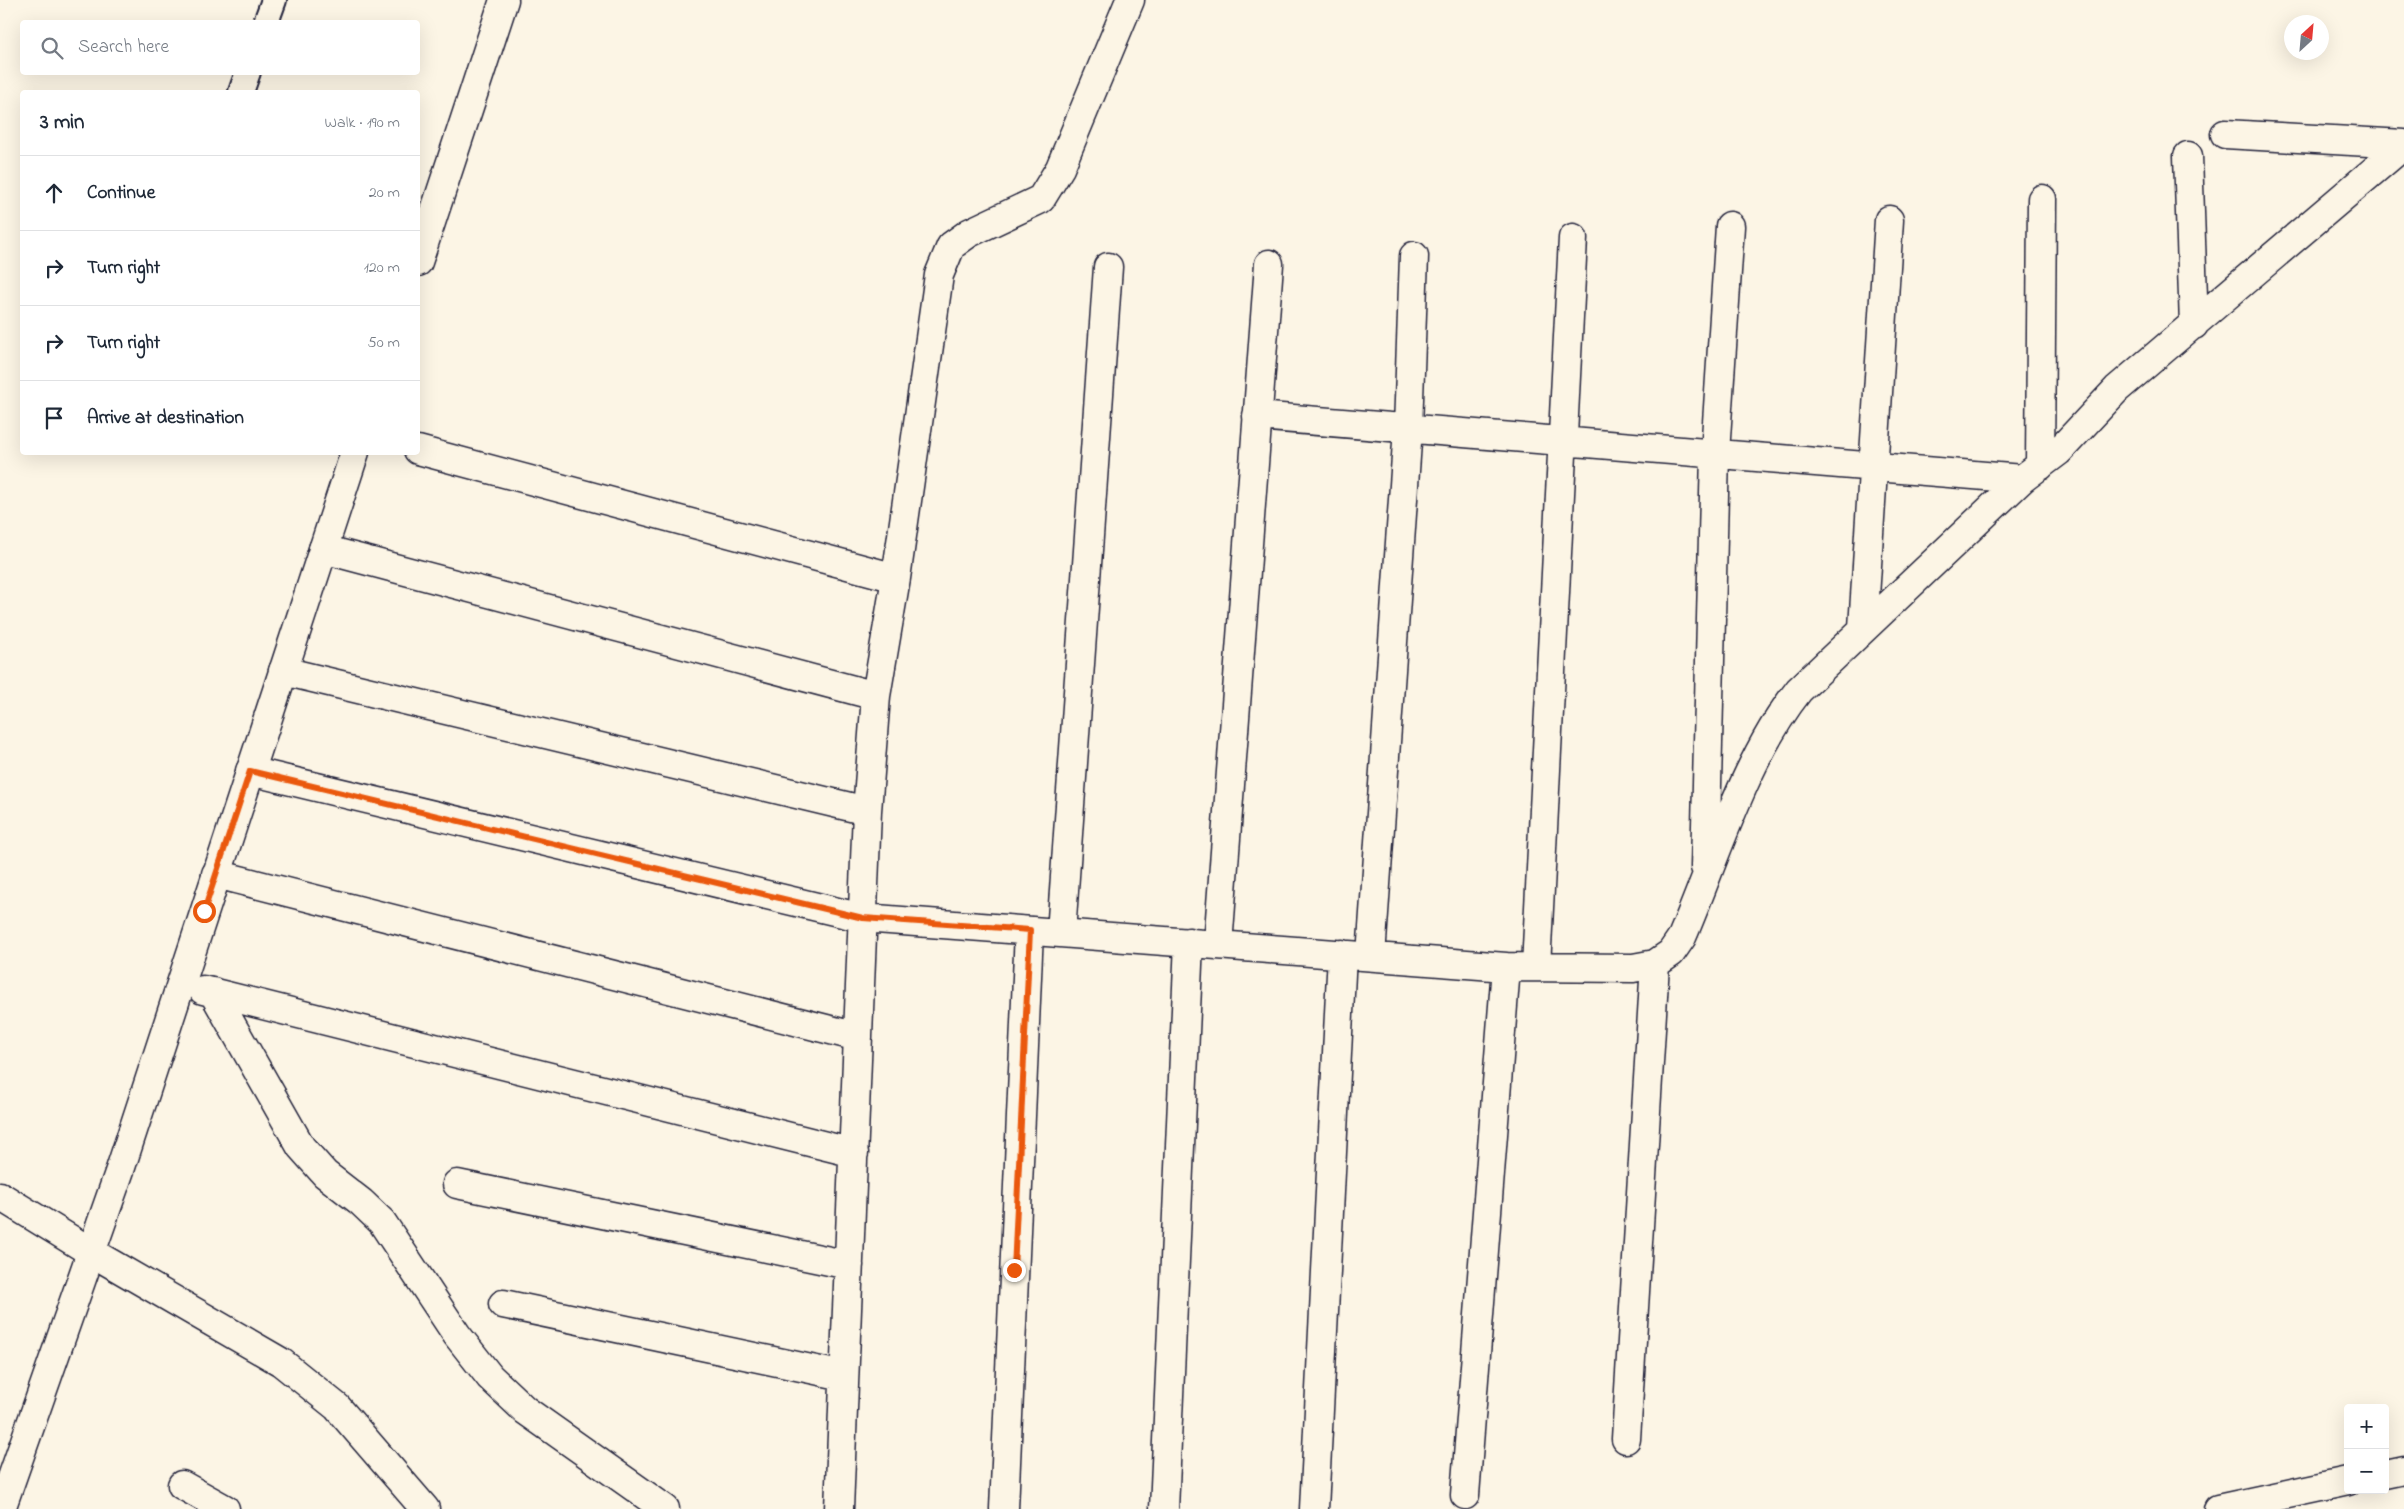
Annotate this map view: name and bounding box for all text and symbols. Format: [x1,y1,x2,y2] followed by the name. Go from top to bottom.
[2284,15,2329,60] north arrow
[20,20,420,75] search box
[38,34,66,62] icon: search
[78,34,169,61] text: Search here
[40,108,84,138] text: 3 min
[325,111,400,135] text: Walk · 190 m
[40,179,68,207] icon: ahead
[87,180,155,207] text: Continue
[369,181,400,205] text: 20 m
[40,254,68,282] icon: right
[87,255,160,282] text: Turn right
[364,256,400,280] text: 120 m
[40,329,68,357] icon: right
[87,330,160,357] text: Turn right
[368,331,400,355] text: 50 m
[40,404,68,432] icon: arrive
[87,405,244,432] text: Arrive at destination
[193,900,216,923] route start
[1003,1259,1026,1282] route end
[2344,1404,2389,1494] map controls
[2344,1404,2389,1449] button: +
[2344,1449,2389,1494] button: −

